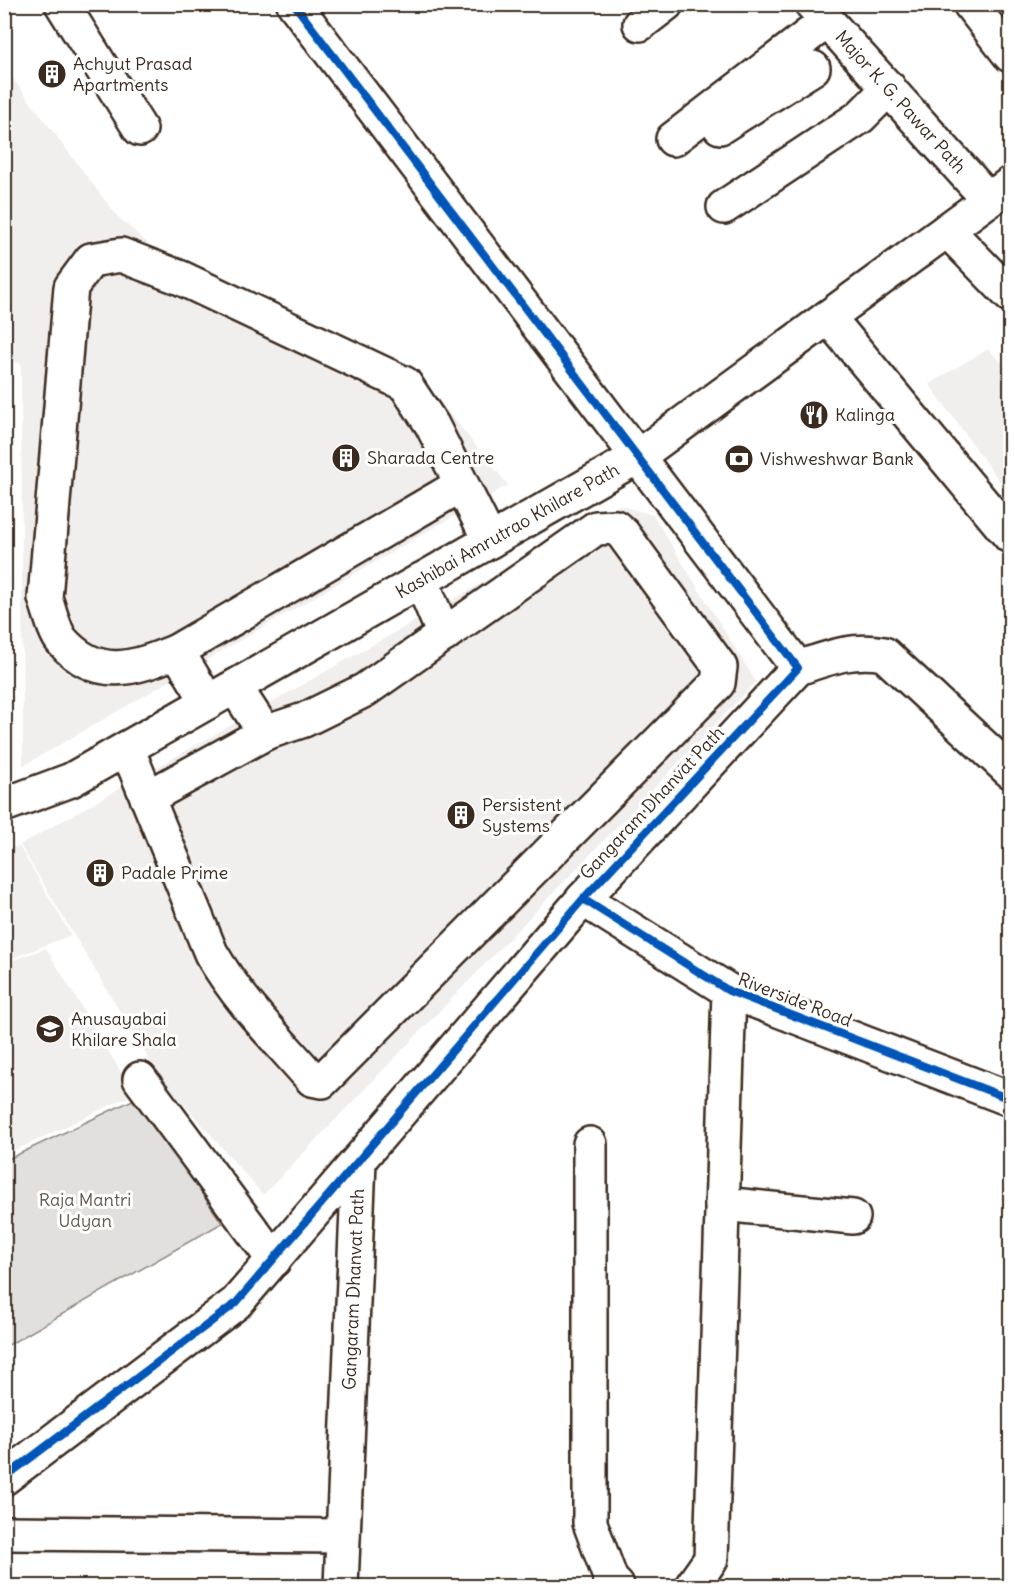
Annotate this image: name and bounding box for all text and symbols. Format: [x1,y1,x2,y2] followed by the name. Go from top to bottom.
[830,25,971,178] street label: Major K. G. Pawar Path
[73,52,193,96] place label: Achyut Prasad Apartments
[36,58,68,90] building icon: Achyut Prasad Apartments
[798,399,830,431] restaurant icon: Kalinga
[835,403,895,426] place label: Kalinga
[330,442,362,474] building icon: Sharada Centre
[723,443,755,475] bank icon: Vishweshwar Bank
[367,446,494,469] place label: Sharada Centre
[760,447,914,470] place label: Vishweshwar Bank
[391,458,623,603] street label: Kashibai Amrutrao Khilare Path
[574,721,729,884] street label: Gangaram Dhanvat Path
[482,793,562,837] place label: Persistent Systems
[445,799,477,831] building icon: Persistent Systems
[84,857,116,889] building icon: Padale Prime
[121,861,228,884] place label: Padale Prime
[735,967,856,1032] street label: Riverside Road
[71,1007,177,1051] place label: Anusayabai Khilare Shala
[34,1013,66,1045] school or university icon: Anusayabai Khilare Shala
[39,1188,131,1232] park label: Raja Mantri Udyan
[337,1188,369,1391] street label: Gangaram Dhanvat Path

